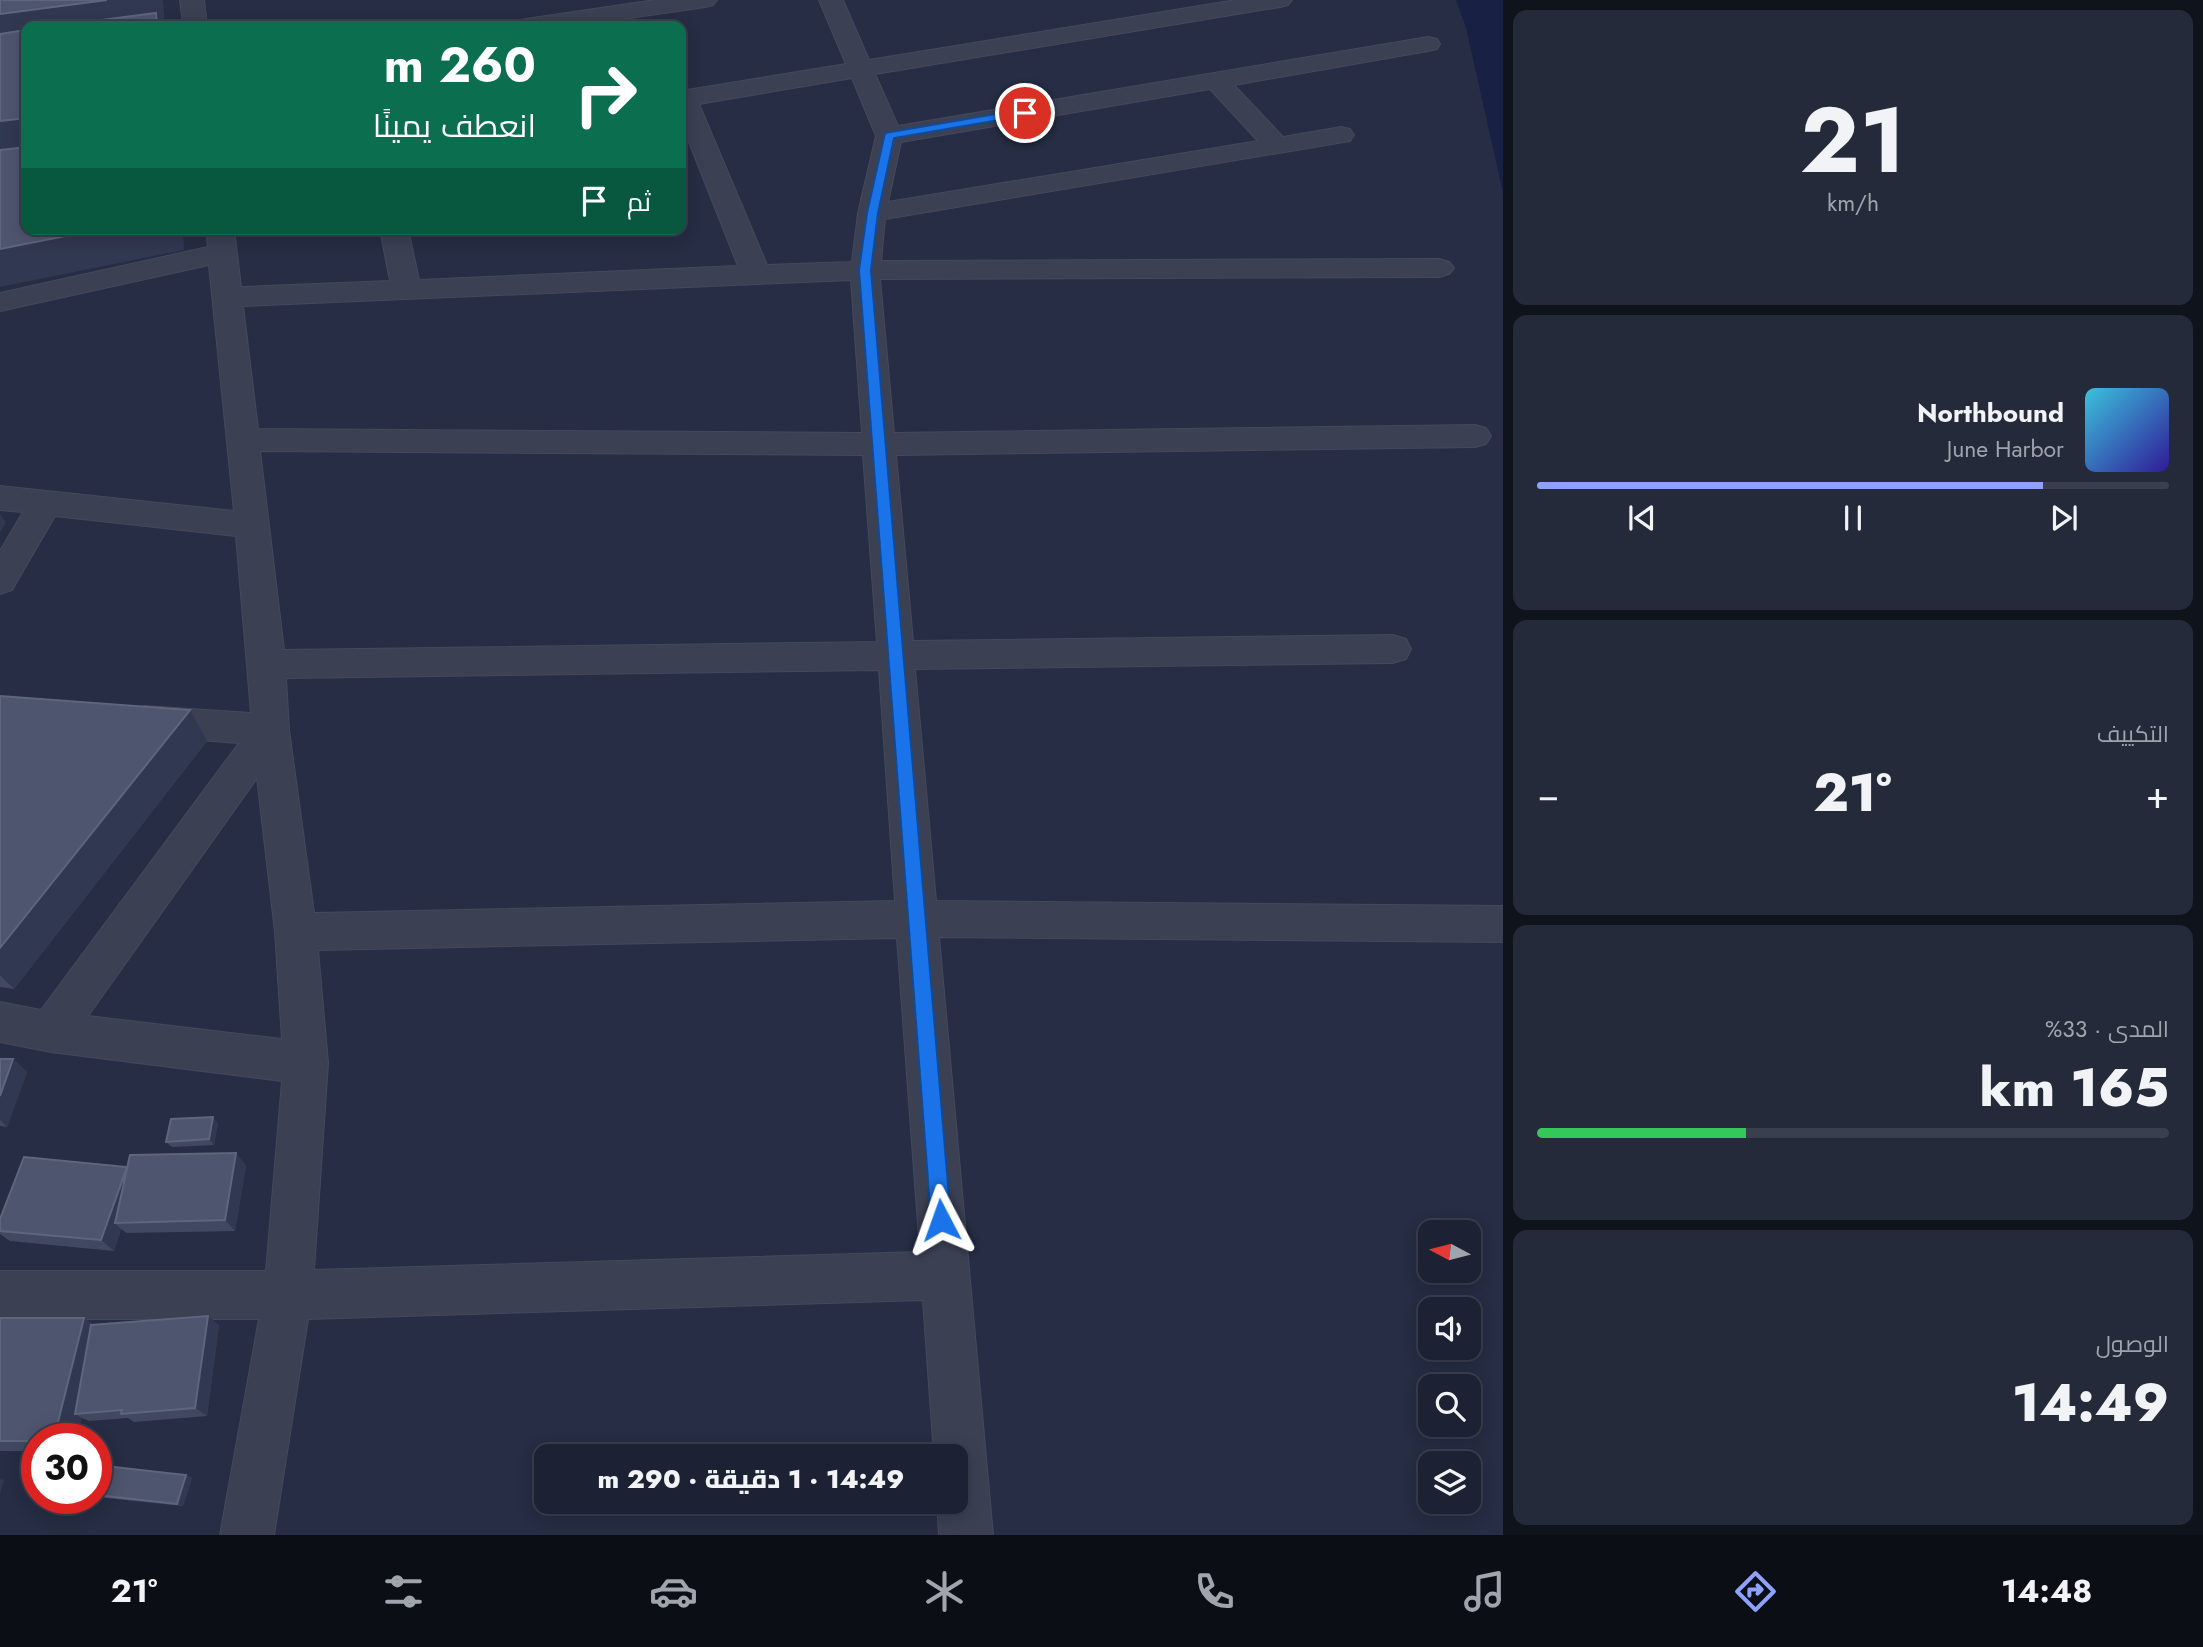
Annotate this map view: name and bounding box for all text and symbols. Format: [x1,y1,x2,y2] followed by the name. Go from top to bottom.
[384,30,536,100] text: 260 m
[560,49,651,140] icon: right
[1800,75,1906,206] text: 21
[995,83,1055,143] pin
[1006,94,1044,132] icon: arrive
[373,103,536,149] text: انعطف يمينًا
[575,182,613,220] icon: arrive
[627,183,651,221] text: ثم
[1827,186,1879,220] text: km/h
[1917,394,2064,432] text: Northbound
[1947,432,2064,466] text: June Harbor
[1623,499,1661,537] icon: previous
[1834,499,1872,537] icon: pause
[2045,499,2083,537] icon: next
[2097,717,2169,751] text: التكييف
[1813,755,1892,831] text: 21°
[1537,767,1559,822] text: −
[2146,767,2169,822] text: +
[2045,1012,2169,1046] text: المدى · 33%
[1980,1050,2169,1126] text: 165 km
[904,1183,978,1257] position arrow
[1418,1220,1480,1283] north arrow
[1418,1220,1481,1514] map controls
[1418,1297,1481,1360] button: sound
[2096,1327,2169,1361] text: الوصول
[2012,1365,2169,1441] text: 14:49
[1418,1374,1481,1437] button: search
[21,1423,112,1514] speed limit sign: 30
[1418,1451,1481,1514] button: layers
[598,1460,904,1498] text: 14:49 · 1 دقيقة · 290 m
[379,1567,428,1616] icon: filters
[649,1567,698,1616] icon: car
[920,1567,969,1616] icon: climate
[1190,1567,1239,1616] icon: phone
[1460,1567,1509,1616] icon: music
[1731,1567,1780,1616] icon: directions
[111,1568,158,1614] text: 21°
[2001,1568,2092,1614] text: 14:48

